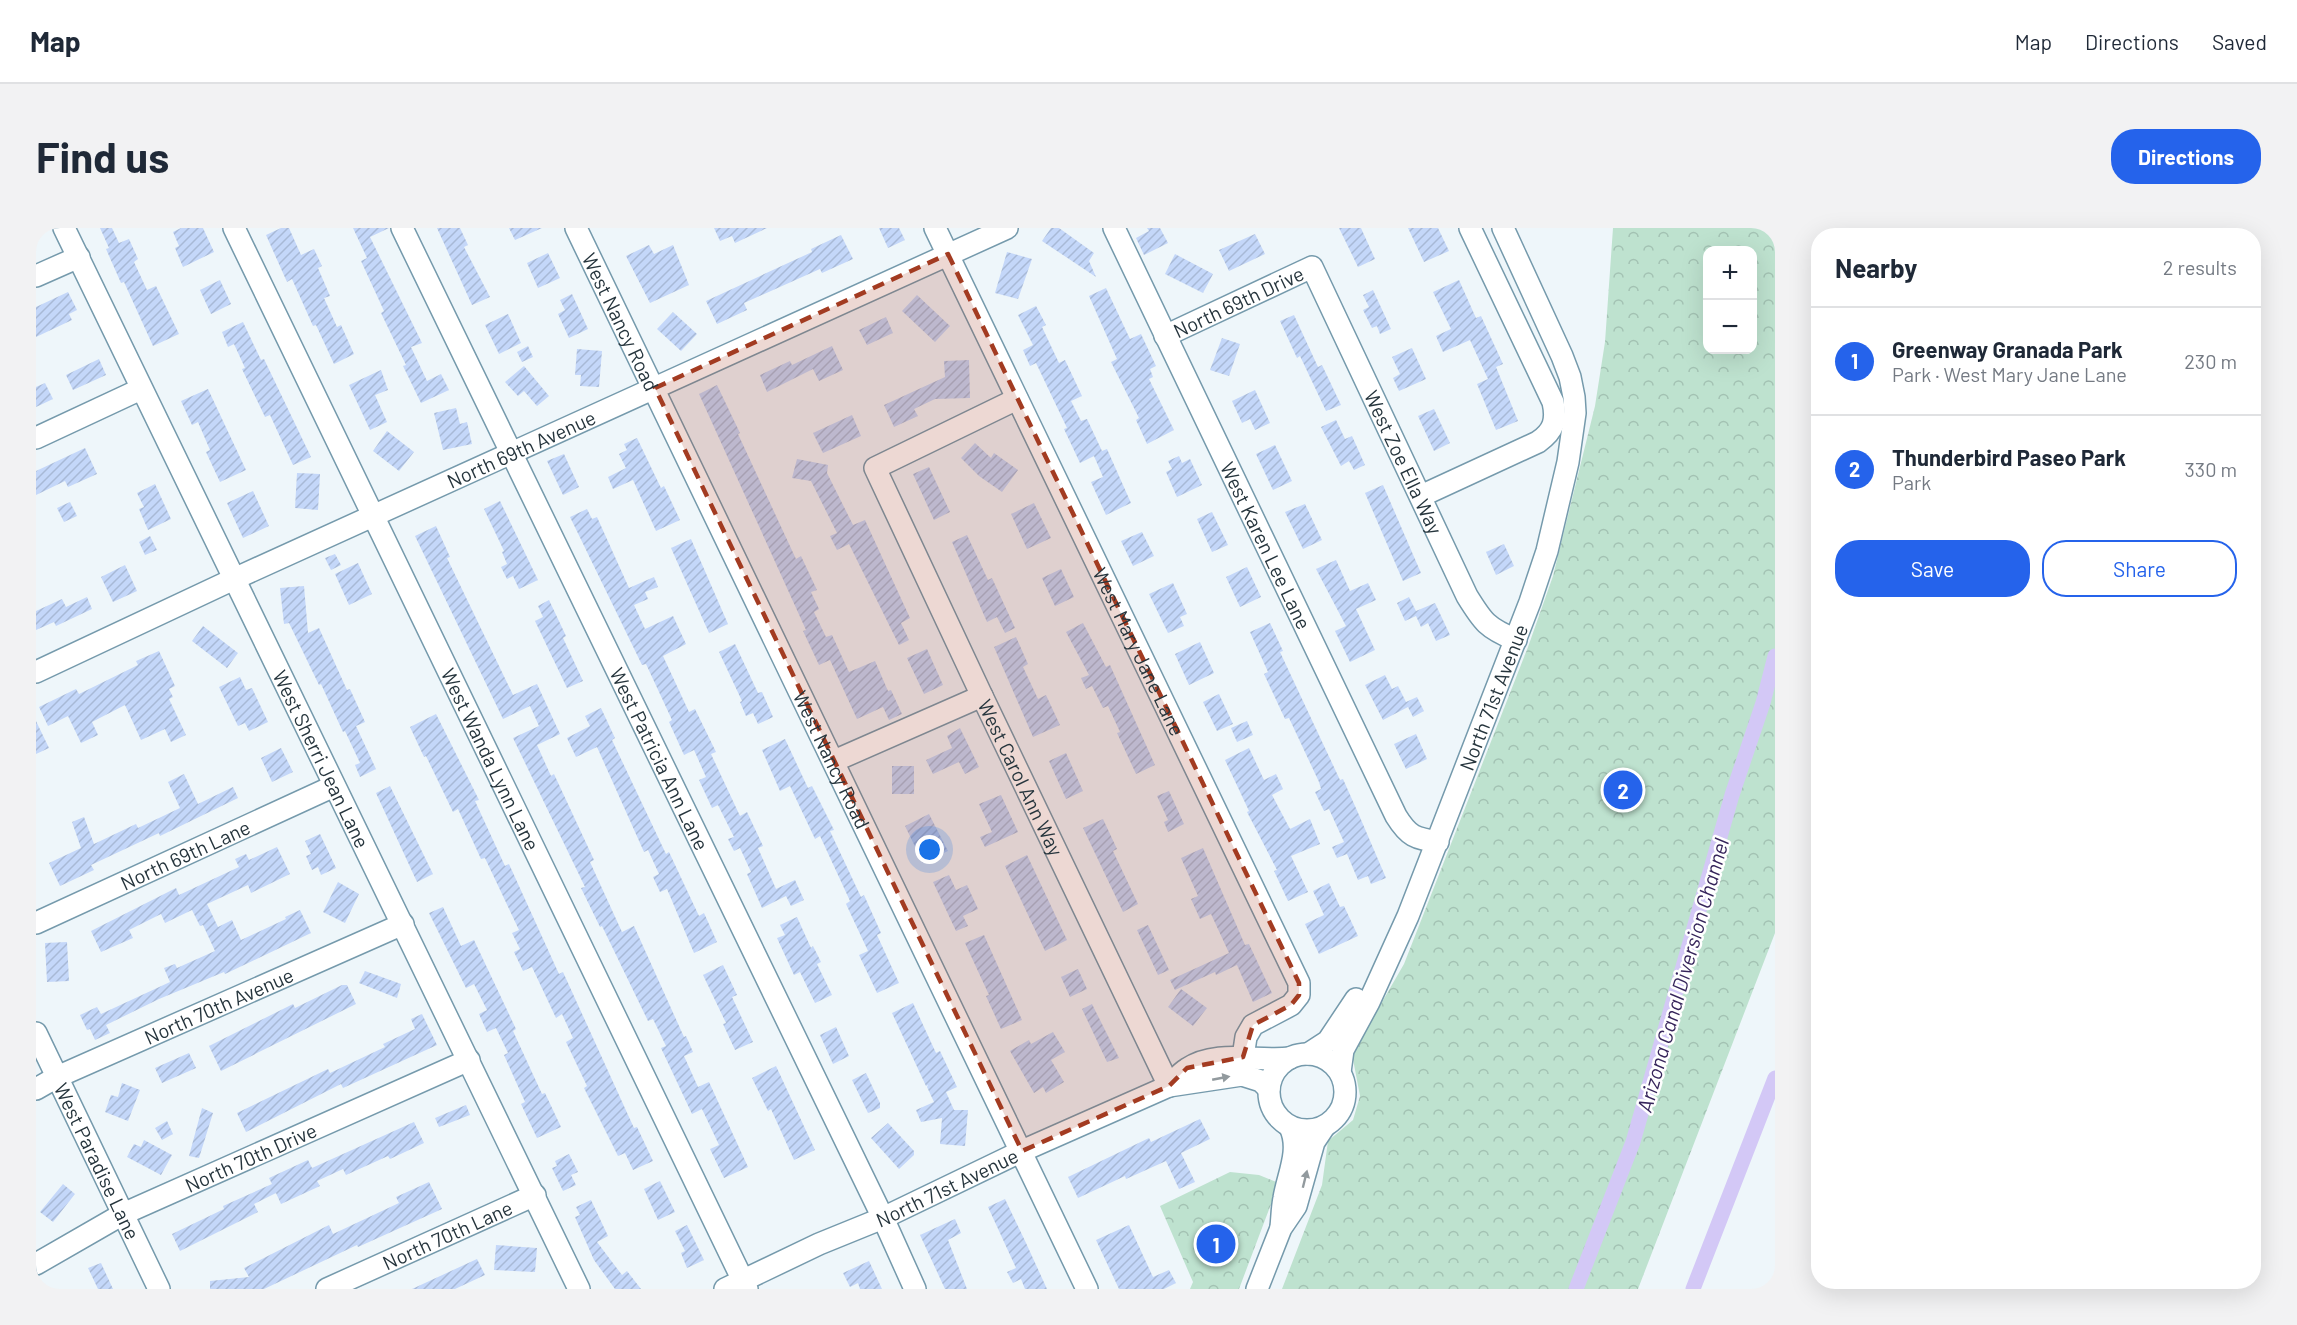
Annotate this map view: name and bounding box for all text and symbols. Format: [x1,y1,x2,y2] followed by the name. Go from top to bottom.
[30,24,81,58] text: Map
[2015,29,2052,54] text: Map
[2085,29,2179,54] text: Directions
[2212,29,2267,54] text: Saved
[2111,129,2261,184] button: Directions
[36,131,169,181] text: Find us
[1703,246,1757,354] map controls
[1703,246,1757,300] button: +
[578,249,665,395] street label: West Nancy Road
[1835,252,1917,283] text: Nearby
[2163,255,2237,279] text: 2 results
[1169,261,1307,343] street label: North 69th Drive
[1703,300,1757,354] button: −
[1892,336,2123,362] text: Greenway Granada Park
[1851,349,1858,373] text: 1
[2184,349,2237,373] text: 230 m
[1892,362,2127,386] text: Park · West Mary Jane Lane
[1360,386,1448,538] street label: West Zoe Ella Way
[443,405,599,493] street label: North 69th Avenue
[1892,444,2126,470] text: Thunderbird Paseo Park
[1849,457,1860,481] text: 2
[2185,457,2237,481] text: 330 m
[1216,458,1317,633] street label: West Karen Lee Lane
[1892,470,1931,494] text: Park
[1835,540,2030,597] button: Save
[2042,540,2237,597] button: Share
[1088,563,1190,739] street label: West Mary Jane Lane
[1454,621,1532,774] street label: North 71st Avenue
[437,664,545,854] street label: West Wanda Lynn Lane
[605,664,714,854] street label: West Patricia Ann Lane
[268,666,375,852] street label: West Sherri Jean Lane
[789,687,875,832] street label: West Nancy Road
[973,695,1069,859] street label: West Carol Ann Way
[1604,768,1642,812] pin: 2
[116,814,254,895] street label: North 69th Lane
[915,835,944,864] your location
[1631,835,1733,1115] water label: Arizona Canal Diversion Channel
[140,962,297,1049] street label: North 70th Avenue
[1212,1073,1231,1082] one-way arrow
[50,1079,145,1243] street label: West Paradise Lane
[181,1117,320,1197] street label: North 70th Drive
[872,1143,1022,1232] street label: North 71st Avenue
[1301,1170,1311,1188] one-way arrow
[379,1195,516,1274] street label: North 70th Lane
[1196,1222,1236,1266] pin: 1

